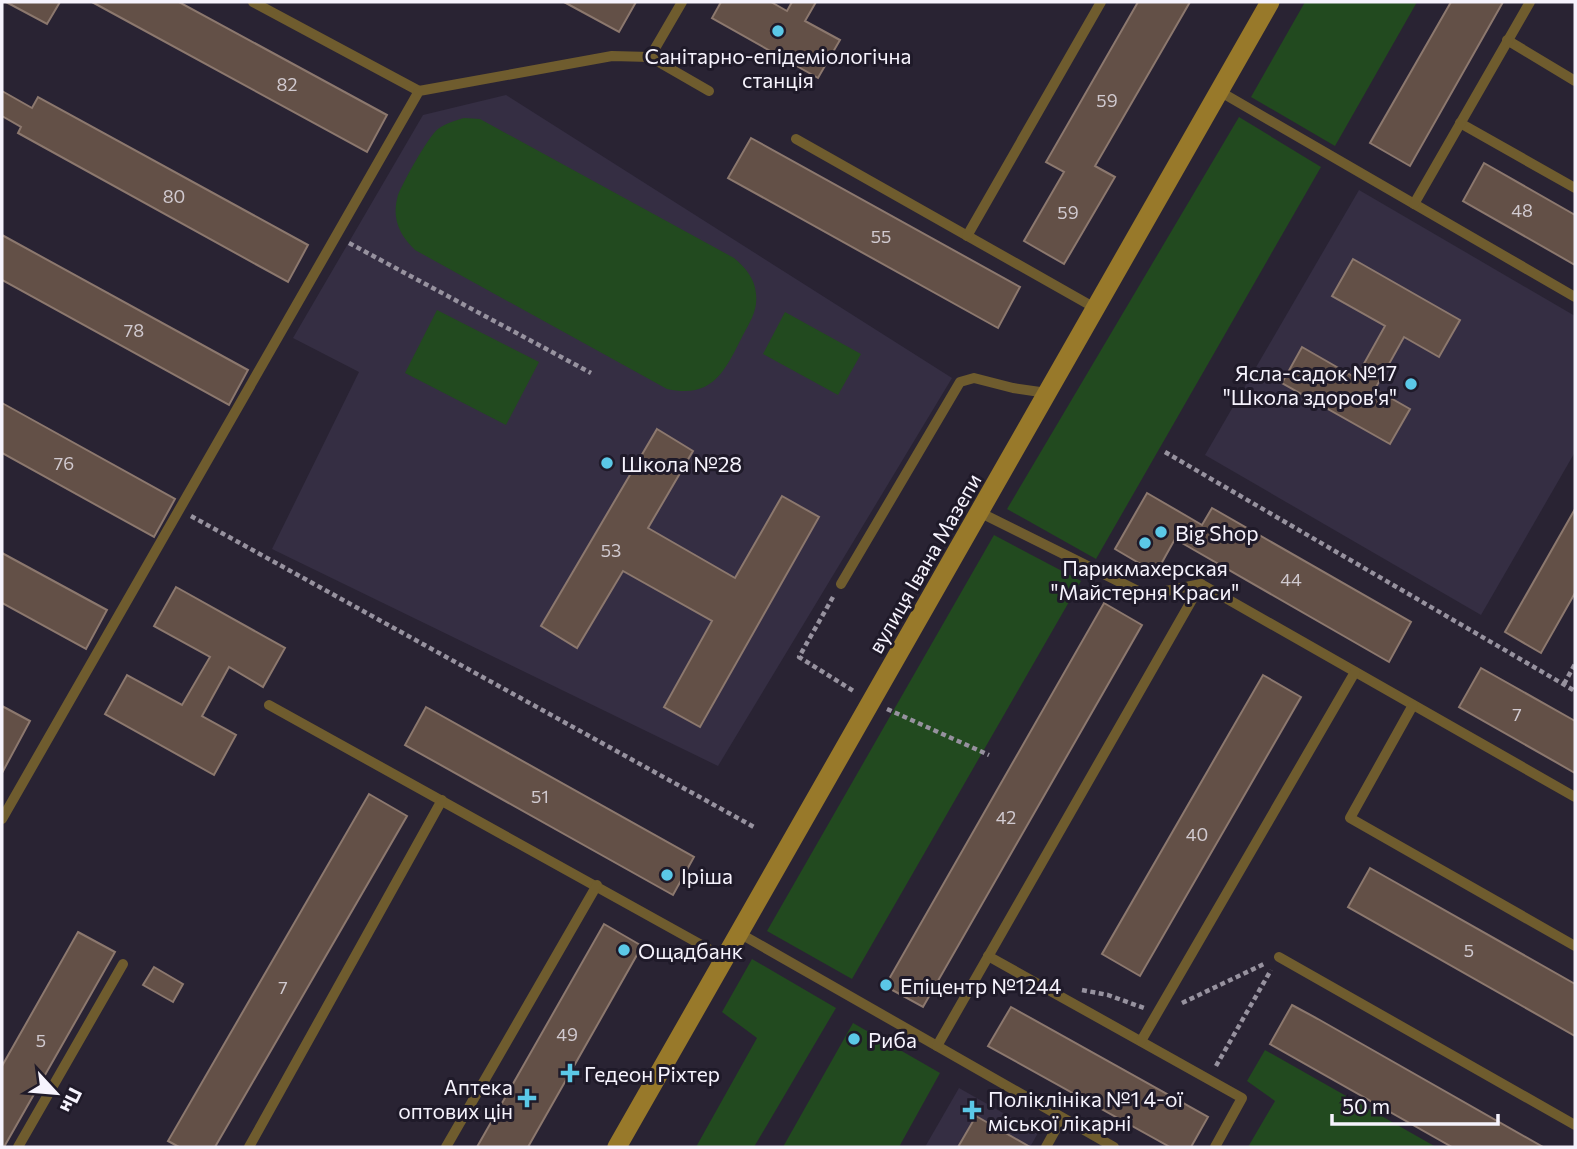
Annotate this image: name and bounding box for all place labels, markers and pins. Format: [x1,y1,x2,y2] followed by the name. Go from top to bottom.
[770,23,786,39] marker: Санітарно-епідеміологічна станція
[645,43,911,92] place label: Санітарно-епідеміологічна станція
[1223,360,1397,409] place label: Ясла-садок №17 "Школа здоров'я"
[1403,376,1419,392] marker: Ясла-садок №17 "Школа здоров'я"
[621,451,742,476] place label: Школа №28
[599,455,615,471] marker: Школа №28
[1175,520,1259,545] place label: Big Shop
[1153,524,1169,540] marker: Big Shop
[1137,535,1153,551] marker: Парикмахерская "Майстерня Краси"
[1051,555,1239,604] place label: Парикмахерская "Майстерня Краси"
[681,863,733,888] place label: Іріша
[659,867,675,883] marker: Іріша
[638,938,743,963] place label: Ощадбанк
[616,942,632,958] marker: Ощадбанк
[900,973,1062,998] place label: Епіцентр №1244
[878,977,894,993] marker: Епіцентр №1244
[868,1027,917,1052] place label: Риба
[846,1031,862,1047] marker: Риба
[584,1061,720,1086] place label: Гедеон Ріхтер
[562,1065,578,1081] marker: Гедеон Ріхтер
[398,1074,513,1123] place label: Аптека оптових цін
[988,1086,1183,1135] place label: Поліклініка №1 4-ої міської лікарні
[519,1090,535,1106] marker: Аптека оптових цін
[962,1100,982,1120] marker: Поліклініка №1 4-ої міської лікарні

